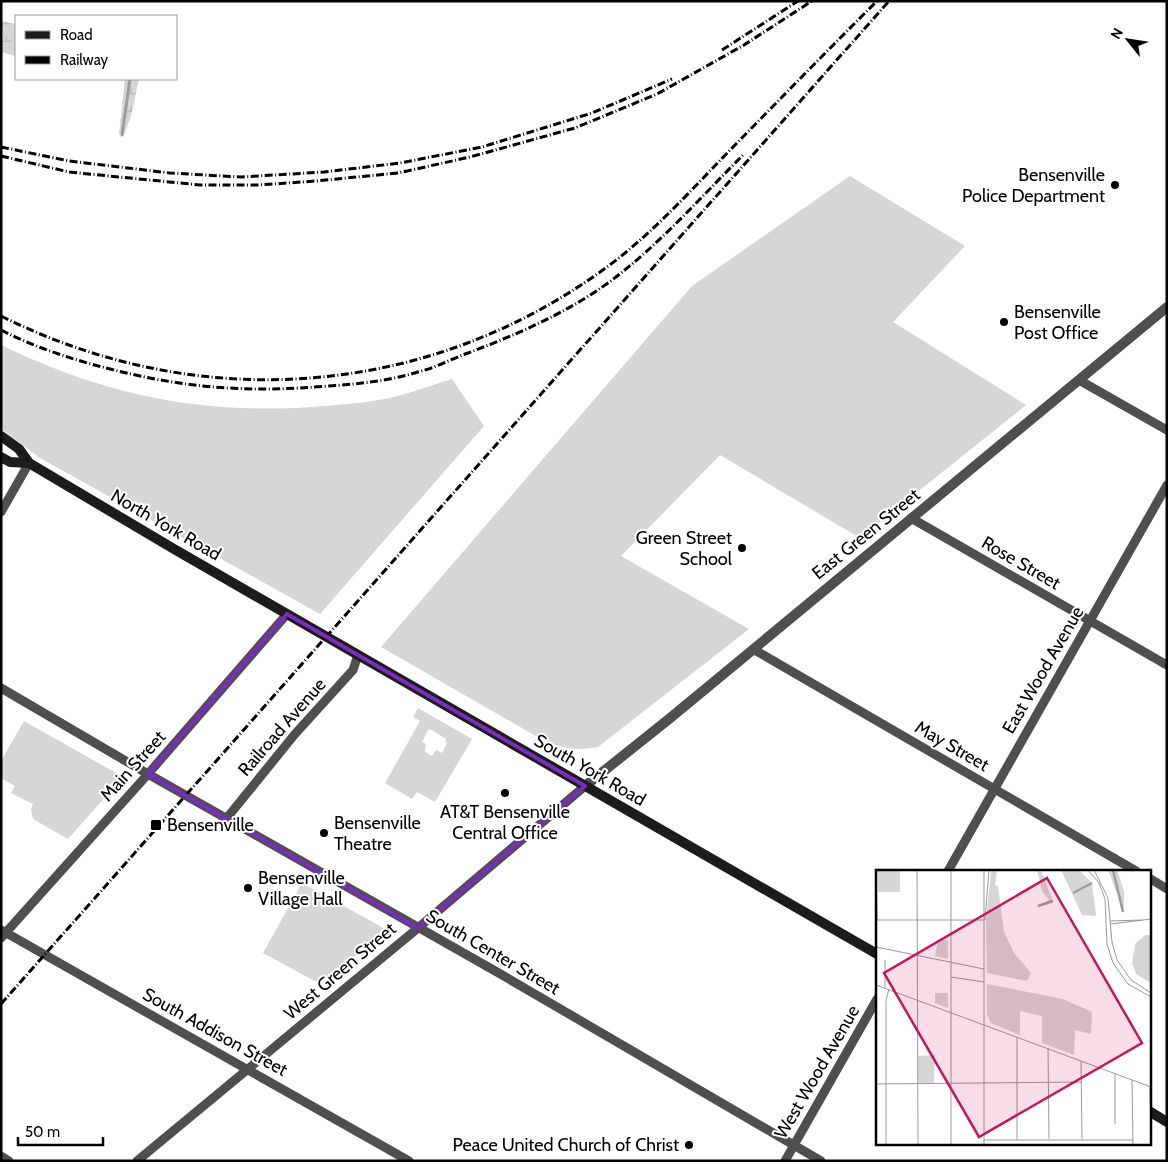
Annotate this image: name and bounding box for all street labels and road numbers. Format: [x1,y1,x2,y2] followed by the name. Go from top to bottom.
[808,484,924,584] street label: East Green Street
[107,485,225,565] street label: North York Road
[978,532,1064,594] street label: Rose Street
[998,602,1088,738] street label: East Wood Avenue
[233,674,331,780] street label: Railroad Avenue
[911,716,993,776] street label: May Street
[96,726,170,806] street label: Main Street
[530,729,650,811] street label: South York Road
[422,905,564,999] street label: South Center Street
[280,918,400,1024] street label: West Green Street
[139,983,291,1081] street label: South Addison Street
[770,1001,864,1143] street label: West Wood Avenue

